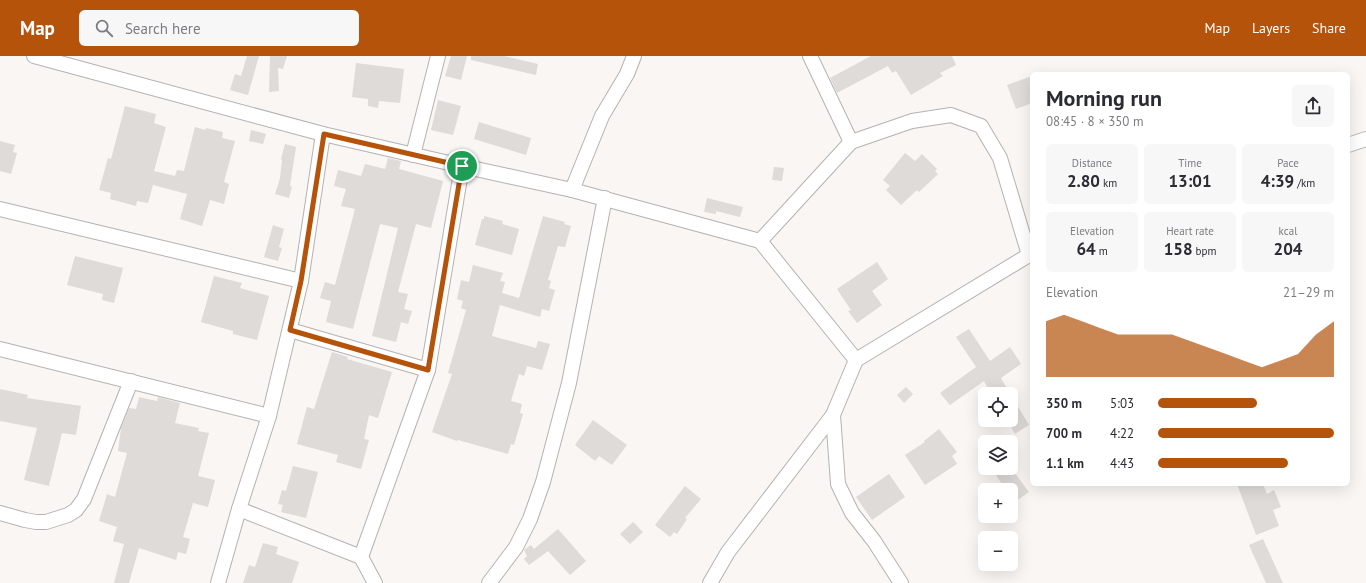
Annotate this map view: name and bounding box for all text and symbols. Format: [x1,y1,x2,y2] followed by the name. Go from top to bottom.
[79,10,359,46] search box
[20,16,55,40] text: Map
[93,17,115,39] icon: search
[125,19,201,38] text: Search here
[1204,19,1230,37] text: Map
[1252,19,1290,37] text: Layers
[1312,19,1346,37] text: Share
[1046,84,1162,112] text: Morning run
[1292,85,1334,127] button: share
[1046,113,1143,130] text: 08:45 · 8 × 350 m
[445,149,479,183] pin
[451,155,473,177] icon: arrive
[1072,156,1112,170] text: Distance
[1178,156,1202,170] text: Time
[1277,156,1299,170] text: Pace
[1067,170,1100,192] text: 2.80
[1168,170,1212,192] text: 13:01
[1261,170,1294,192] text: 4:39
[1100,176,1117,190] text: km
[1294,176,1315,190] text: /km
[1070,224,1114,238] text: Elevation
[1166,224,1214,238] text: Heart rate
[1279,224,1297,238] text: kcal
[1076,238,1096,260] text: 64
[1164,238,1193,260] text: 158
[1274,238,1302,260] text: 204
[1096,244,1108,258] text: m
[1193,244,1216,258] text: bpm
[1046,284,1098,301] text: Elevation
[1283,284,1334,301] text: 21–29 m
[978,387,1018,571] map controls
[978,387,1018,427] button: locate
[1046,395,1082,412] text: 350 m
[1110,395,1134,412] text: 5:03
[1046,425,1082,442] text: 700 m
[1110,425,1134,442] text: 4:22
[978,435,1018,475] button: layers
[1046,455,1084,472] text: 1.1 km
[1110,455,1134,472] text: 4:43
[978,483,1018,523] button: +
[978,531,1018,571] button: −

